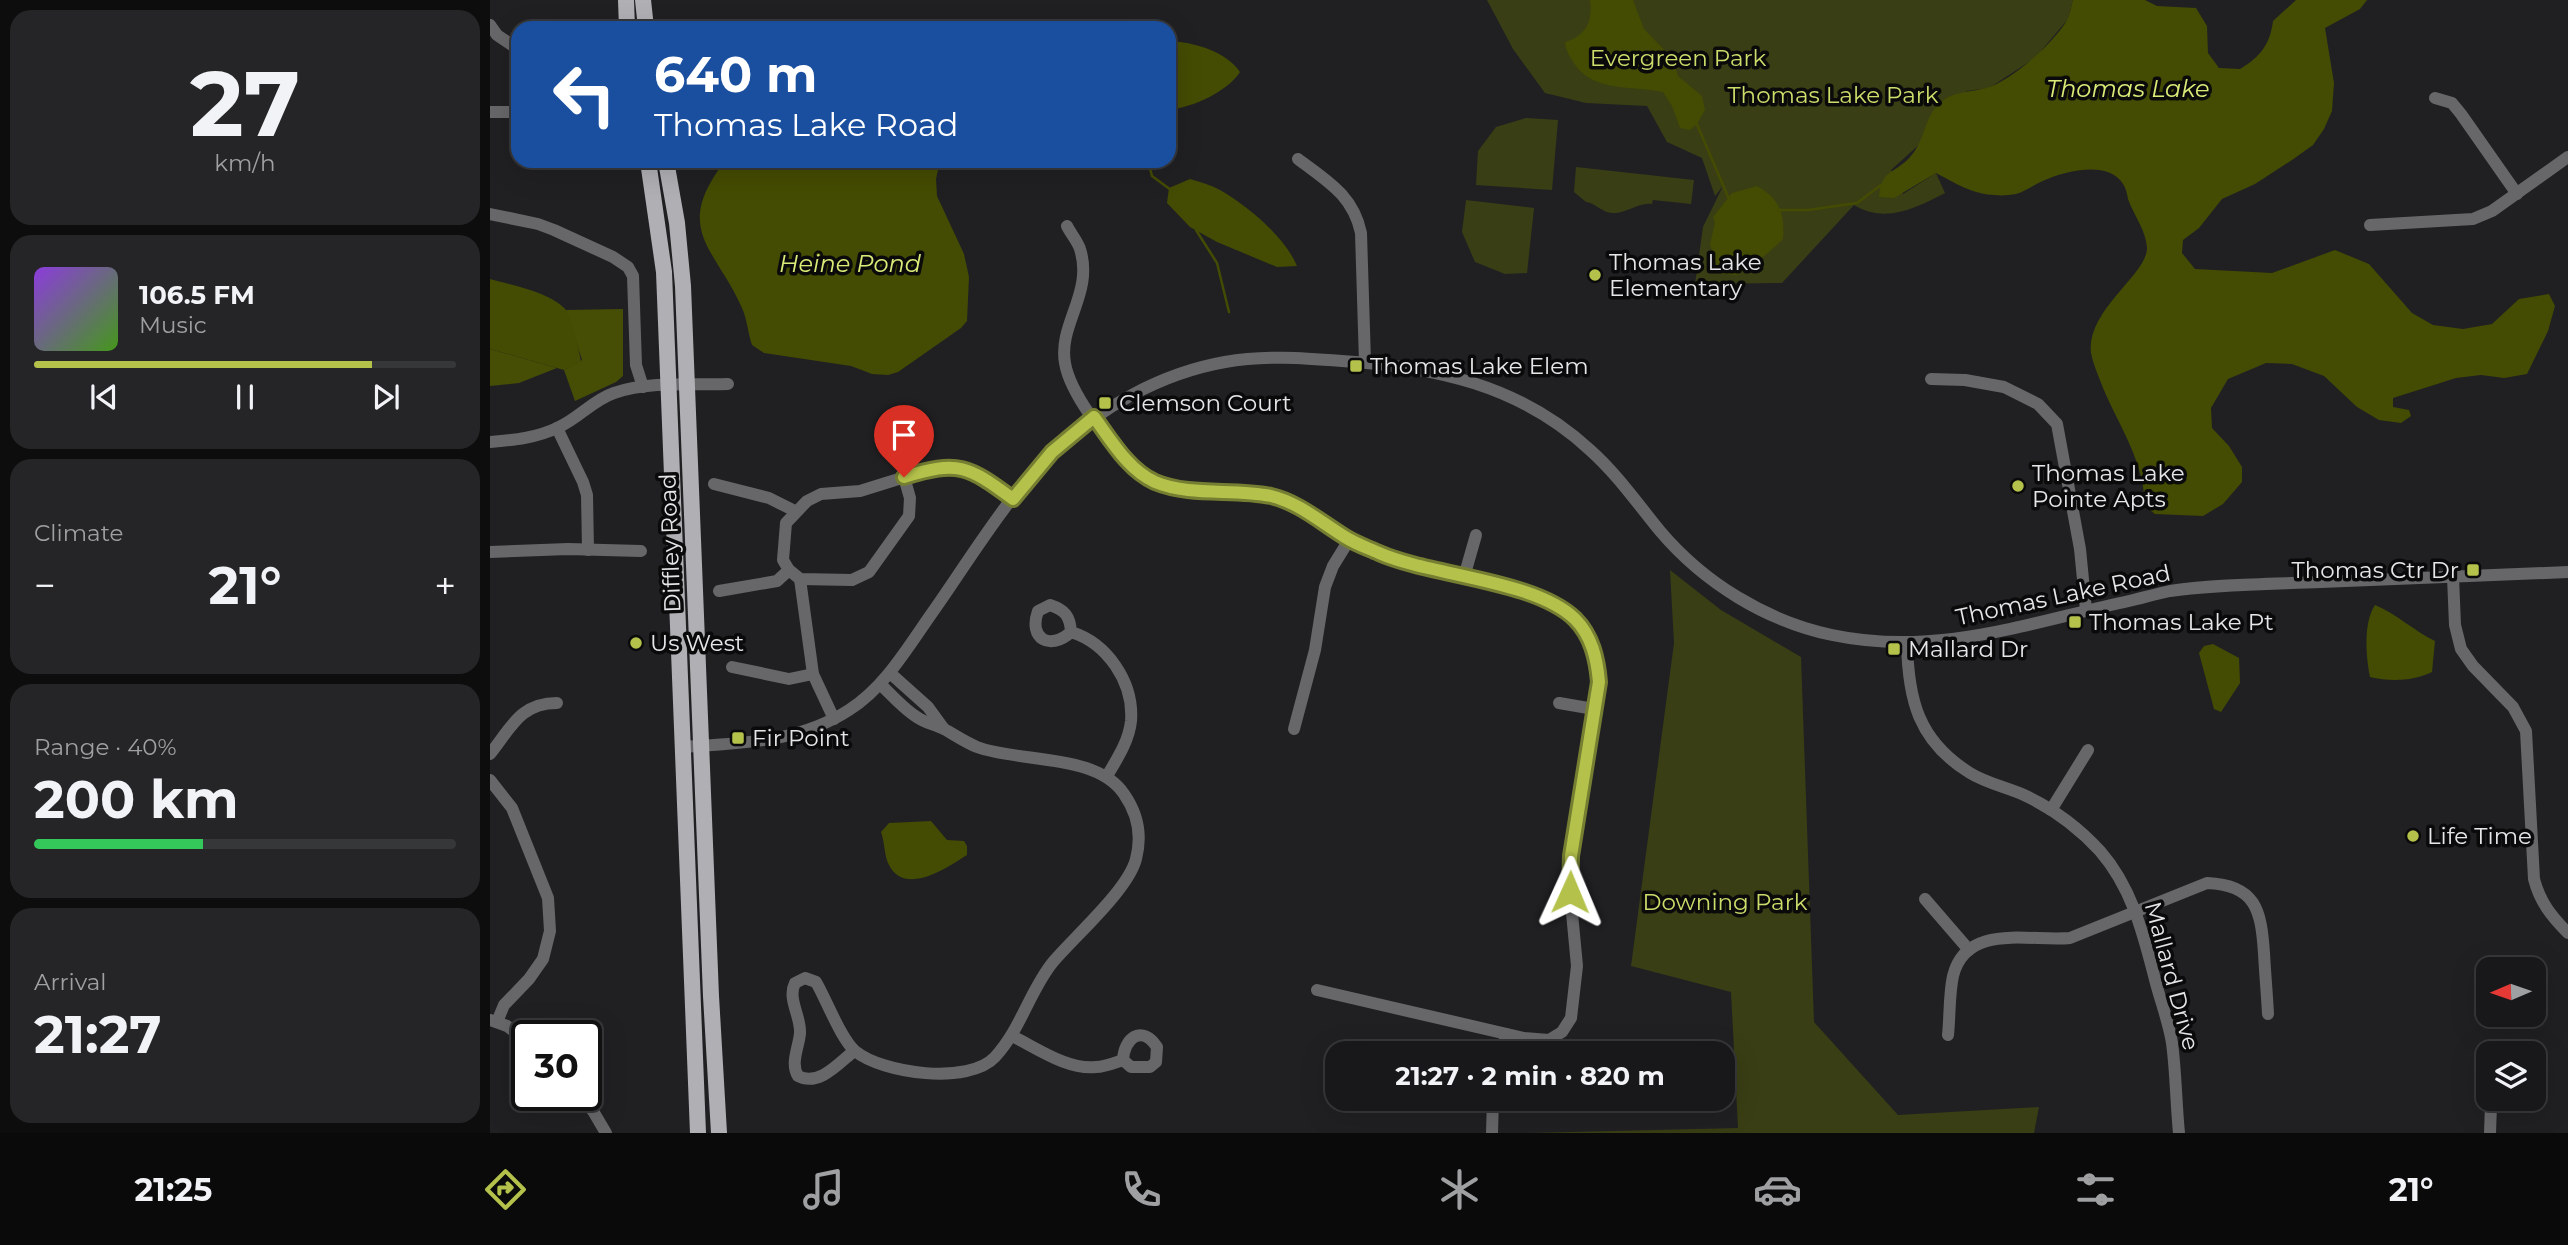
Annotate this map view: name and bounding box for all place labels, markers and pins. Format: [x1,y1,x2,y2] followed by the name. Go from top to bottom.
[1609,248,1762,302] place label: Thomas Lake Elementary
[1587,267,1603,283] marker: Thomas Lake Elementary
[1370,352,1589,380] place label: Thomas Lake Elem
[1348,358,1364,374] marker: Thomas Lake Elem
[1119,389,1292,417] place label: Clemson Court
[1097,395,1113,411] marker: Clemson Court
[874,405,934,477] pin
[2032,459,2185,513] place label: Thomas Lake Pointe Apts
[2010,478,2026,494] marker: Thomas Lake Pointe Apts
[2291,556,2459,584] place label: Thomas Ctr Dr
[2465,562,2481,578] marker: Thomas Ctr Dr
[2089,608,2274,636] place label: Thomas Lake Pt
[2067,614,2083,630] marker: Thomas Lake Pt
[650,629,744,657] place label: Us West
[628,635,644,651] marker: Us West
[1908,635,2028,663] place label: Mallard Dr
[1886,641,1902,657] marker: Mallard Dr
[752,724,850,752] place label: Fir Point
[730,730,746,746] marker: Fir Point
[2427,822,2532,850] place label: Life Time
[2405,828,2421,844] marker: Life Time

